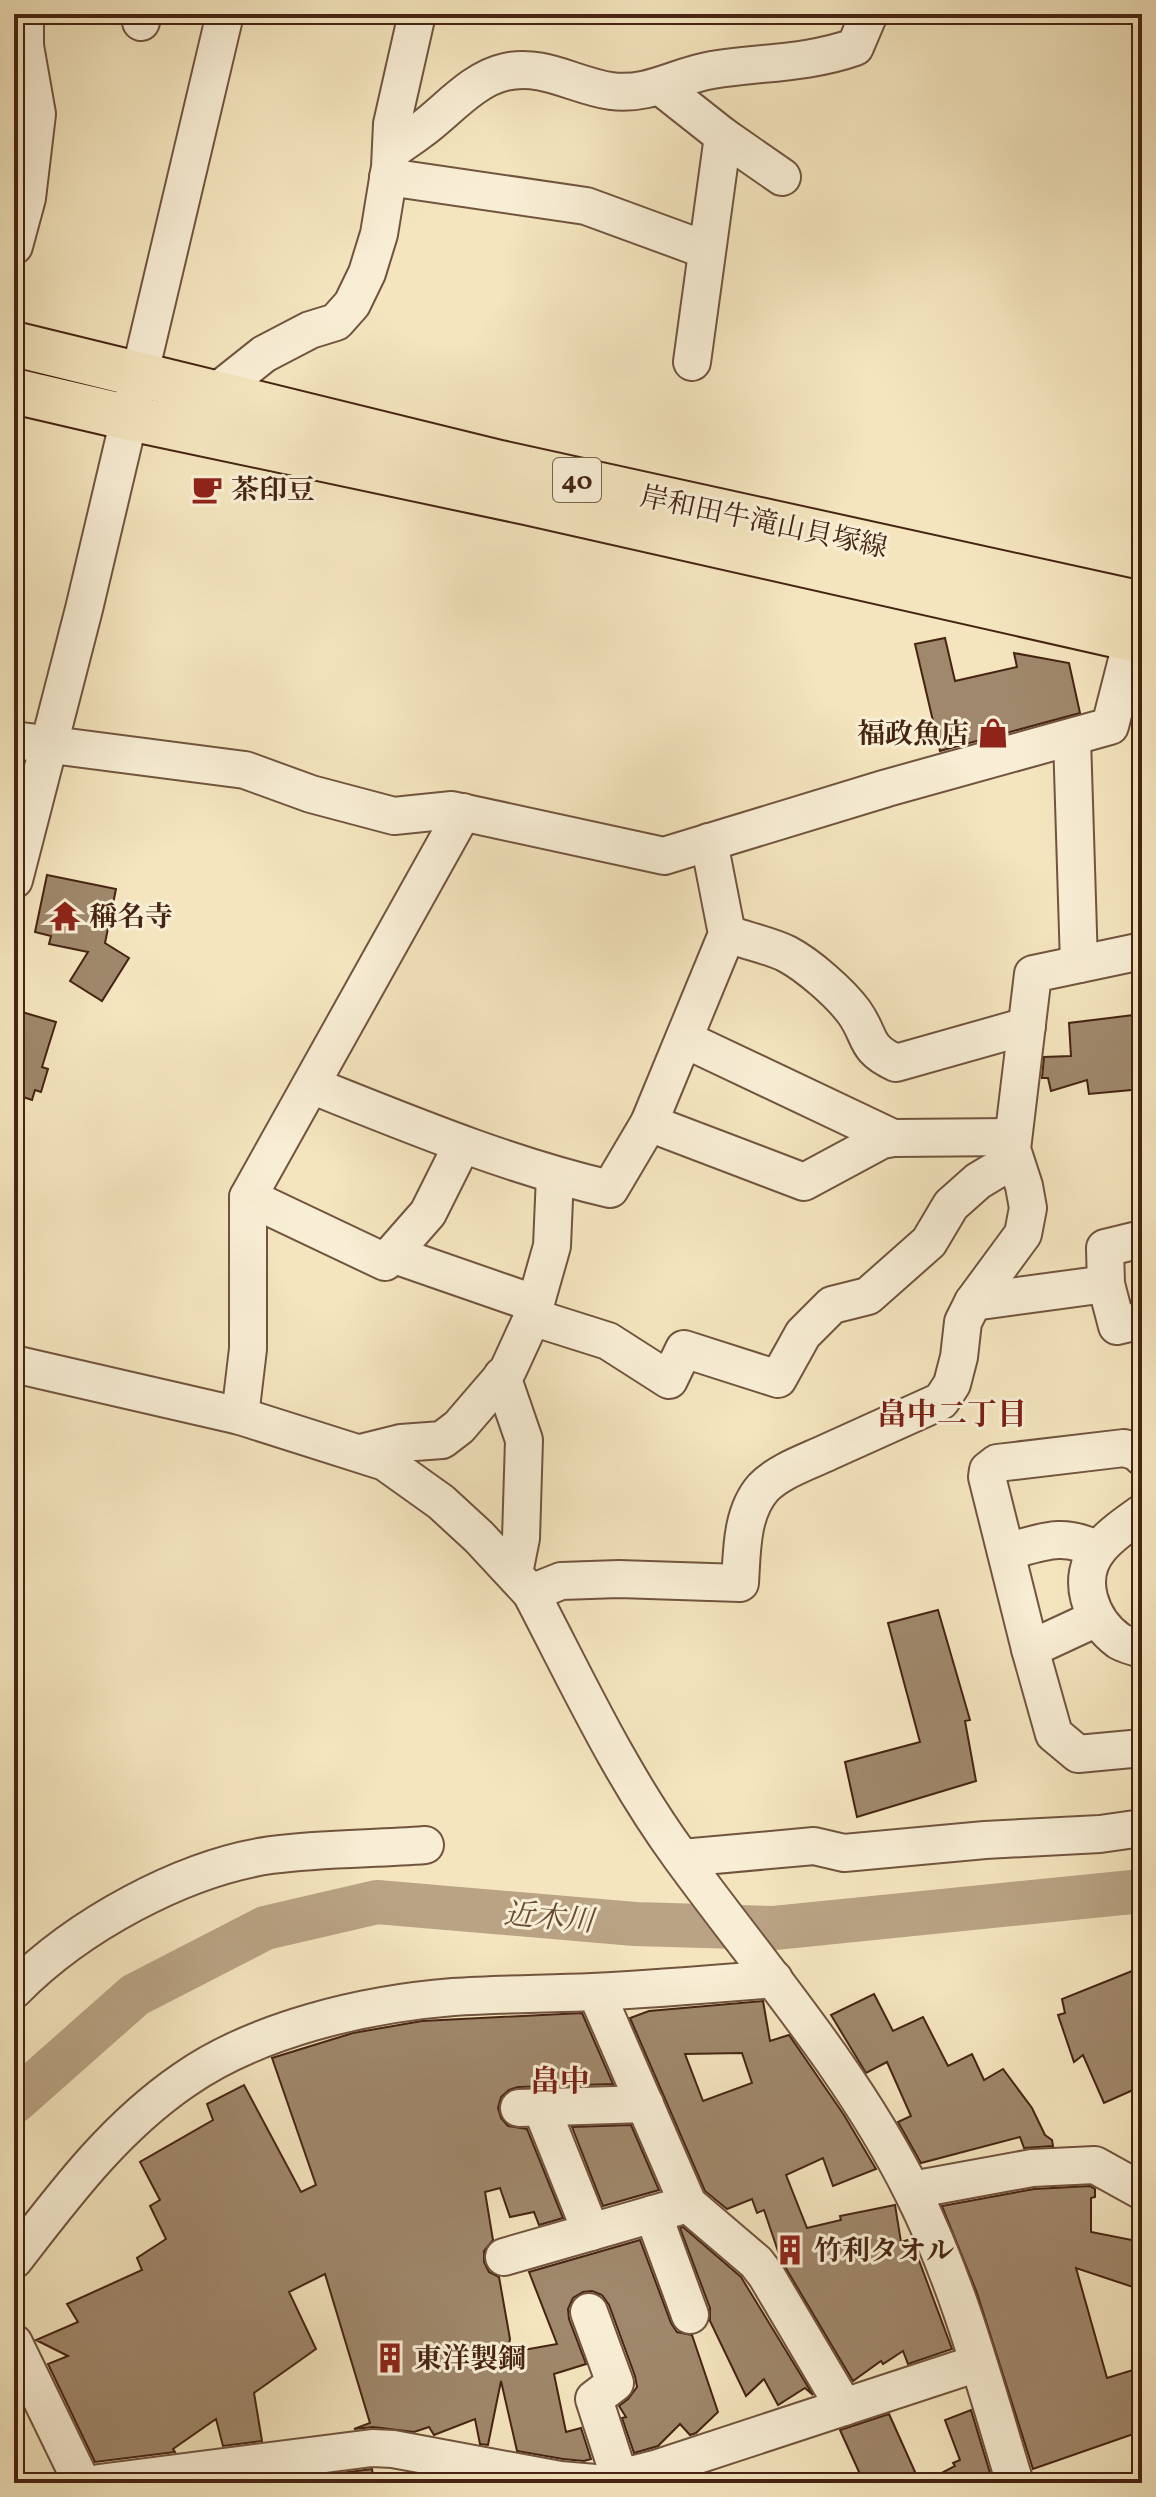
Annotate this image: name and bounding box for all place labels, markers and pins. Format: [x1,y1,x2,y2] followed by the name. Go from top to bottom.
[190,472,224,506] cafe icon: 茶印豆
[231,472,315,511] place label: 茶印豆
[857,716,969,755] place label: 福政魚店
[976,716,1010,750] shop icon: 福政魚店
[48,899,82,933] temple icon: 稱名寺
[89,899,173,938] place label: 稱名寺
[773,2233,807,2267] building icon: 竹利タオル
[814,2233,954,2272] place label: 竹利タオル
[373,2341,407,2375] building icon: 東洋製鋼
[414,2341,526,2380] place label: 東洋製鋼

